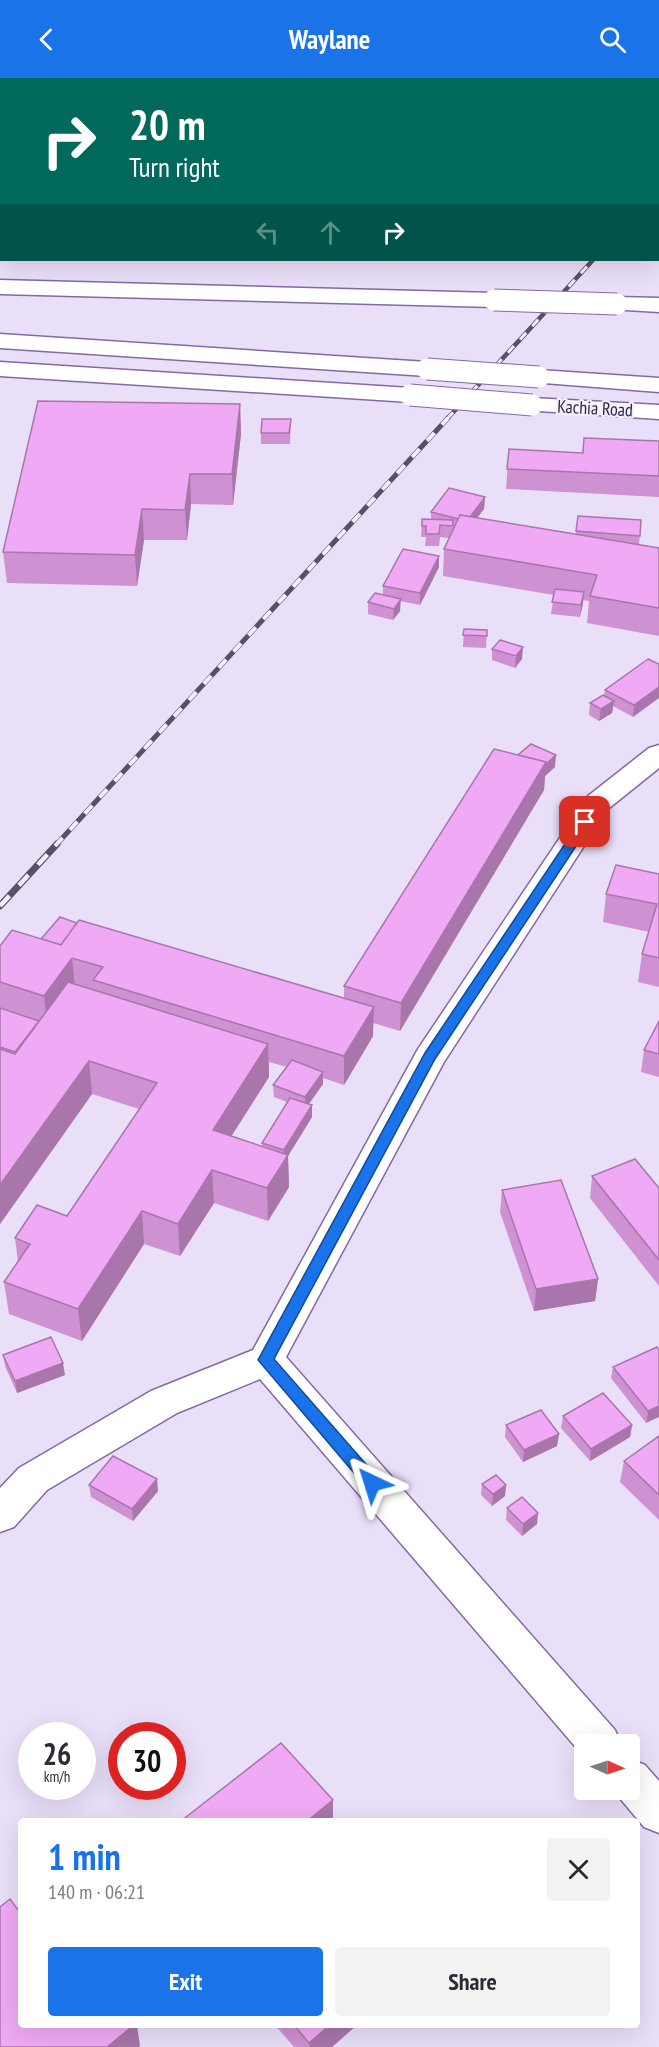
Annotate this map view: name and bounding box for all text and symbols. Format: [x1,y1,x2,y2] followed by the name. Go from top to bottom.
[289,22,370,56] text: Waylane
[30,23,63,56] icon: back
[596,23,629,56] icon: search
[129,97,206,152] text: 20 m
[30,102,108,180] icon: right
[129,150,220,184] text: Turn right
[251,216,284,249] icon: left
[314,216,347,249] icon: ahead
[377,216,410,249] icon: right
[557,395,633,421] street label: Kachia Road
[559,796,610,847] pin
[568,805,601,838] icon: arrive
[340,1451,404,1515] position arrow
[108,1722,186,1800] speed limit sign: 30
[43,1734,71,1773] text: 26
[574,1734,640,1800] north arrow
[574,1734,640,1800] map controls
[44,1767,70,1786] text: km/h
[48,1833,121,1880] text: 1 min
[547,1838,610,1901] button: close
[48,1879,145,1905] text: 140 m · 06:21
[48,1947,323,2016] button: Exit
[335,1947,610,2016] button: Share

